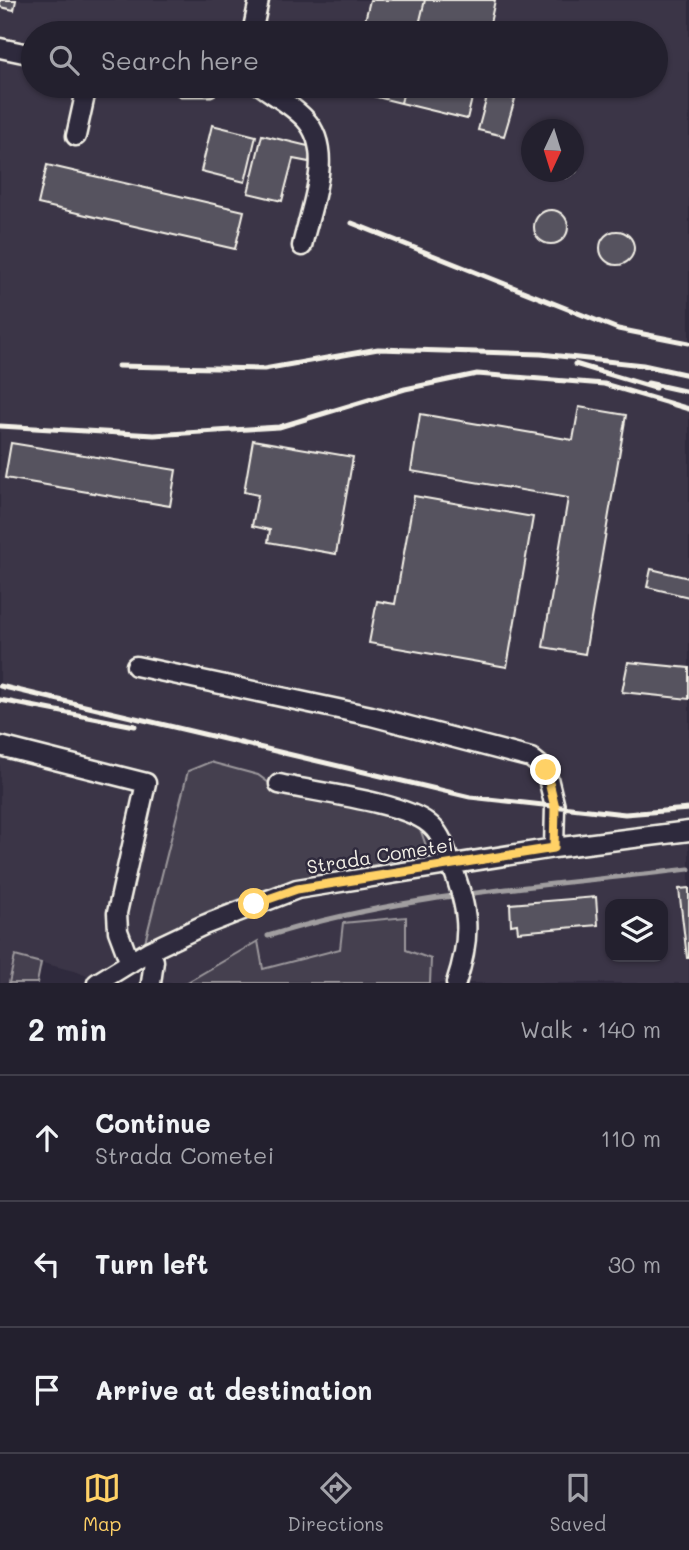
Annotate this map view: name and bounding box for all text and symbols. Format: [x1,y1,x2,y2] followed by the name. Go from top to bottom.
[21,21,668,98] search box
[45,41,83,79] icon: search
[101,43,259,77] text: Search here
[521,119,584,182] north arrow
[530,754,561,785] route end
[305,831,455,879] street label: Strada Cometei
[238,888,269,919] route start
[605,899,668,962] map controls
[605,899,668,962] button: layers
[28,1009,107,1049] text: 2 min
[520,1014,661,1044] text: Walk · 140 m
[95,1106,211,1140] text: Continue
[28,1119,66,1157] icon: ahead
[601,1123,661,1153] text: 110 m
[95,1140,274,1170] text: Strada Cometei
[28,1245,66,1283] icon: left
[95,1247,208,1281] text: Turn left
[608,1249,661,1279] text: 30 m
[28,1371,66,1409] icon: arrive
[95,1373,372,1407] text: Arrive at destination
[83,1469,122,1536] tab: Map
[287,1469,384,1536] tab: Directions
[550,1469,606,1536] tab: Saved

